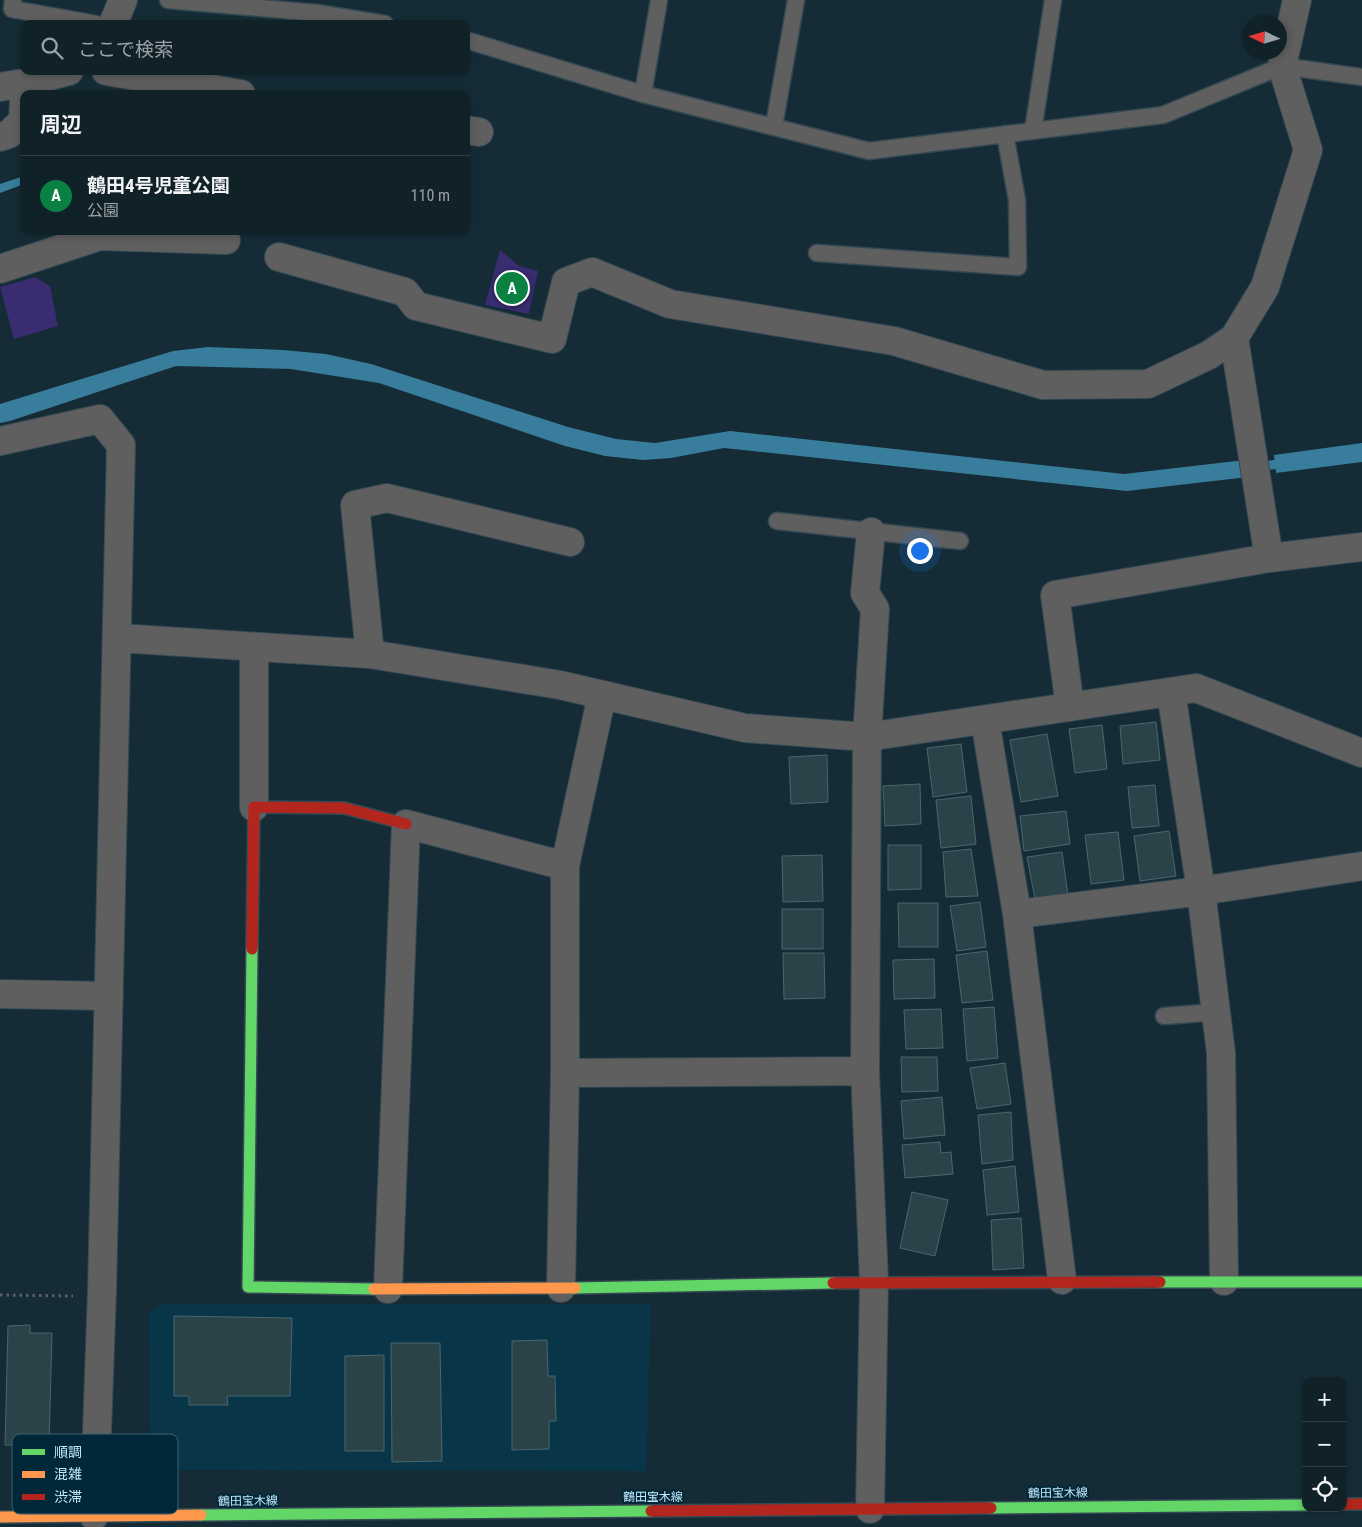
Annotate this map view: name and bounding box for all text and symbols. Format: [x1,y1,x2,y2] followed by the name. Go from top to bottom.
[1242,15,1287,60] north arrow
[20,20,470,75] search box
[38,34,66,62] icon: search
[78,38,173,61] text: ここで検索
[40,113,82,137] text: 周辺
[87,174,230,197] text: 鶴田4号児童公園
[51,186,61,205] text: A
[411,186,450,205] text: 110 m
[87,201,119,220] text: 公園
[496,269,528,307] pin: A
[907,538,933,564] your location
[1302,1377,1347,1512] map controls
[1302,1377,1347,1422] button: +
[1302,1422,1347,1467] button: −
[12,1434,178,1514] legend
[54,1444,82,1460] text: 順調
[54,1466,82,1482] text: 混雑
[1302,1467,1347,1512] button: locate
[1028,1485,1088,1501] street label: 鶴田宝木線
[54,1489,82,1505] text: 渋滞
[623,1490,683,1504] street label: 鶴田宝木線
[218,1493,278,1509] street label: 鶴田宝木線

